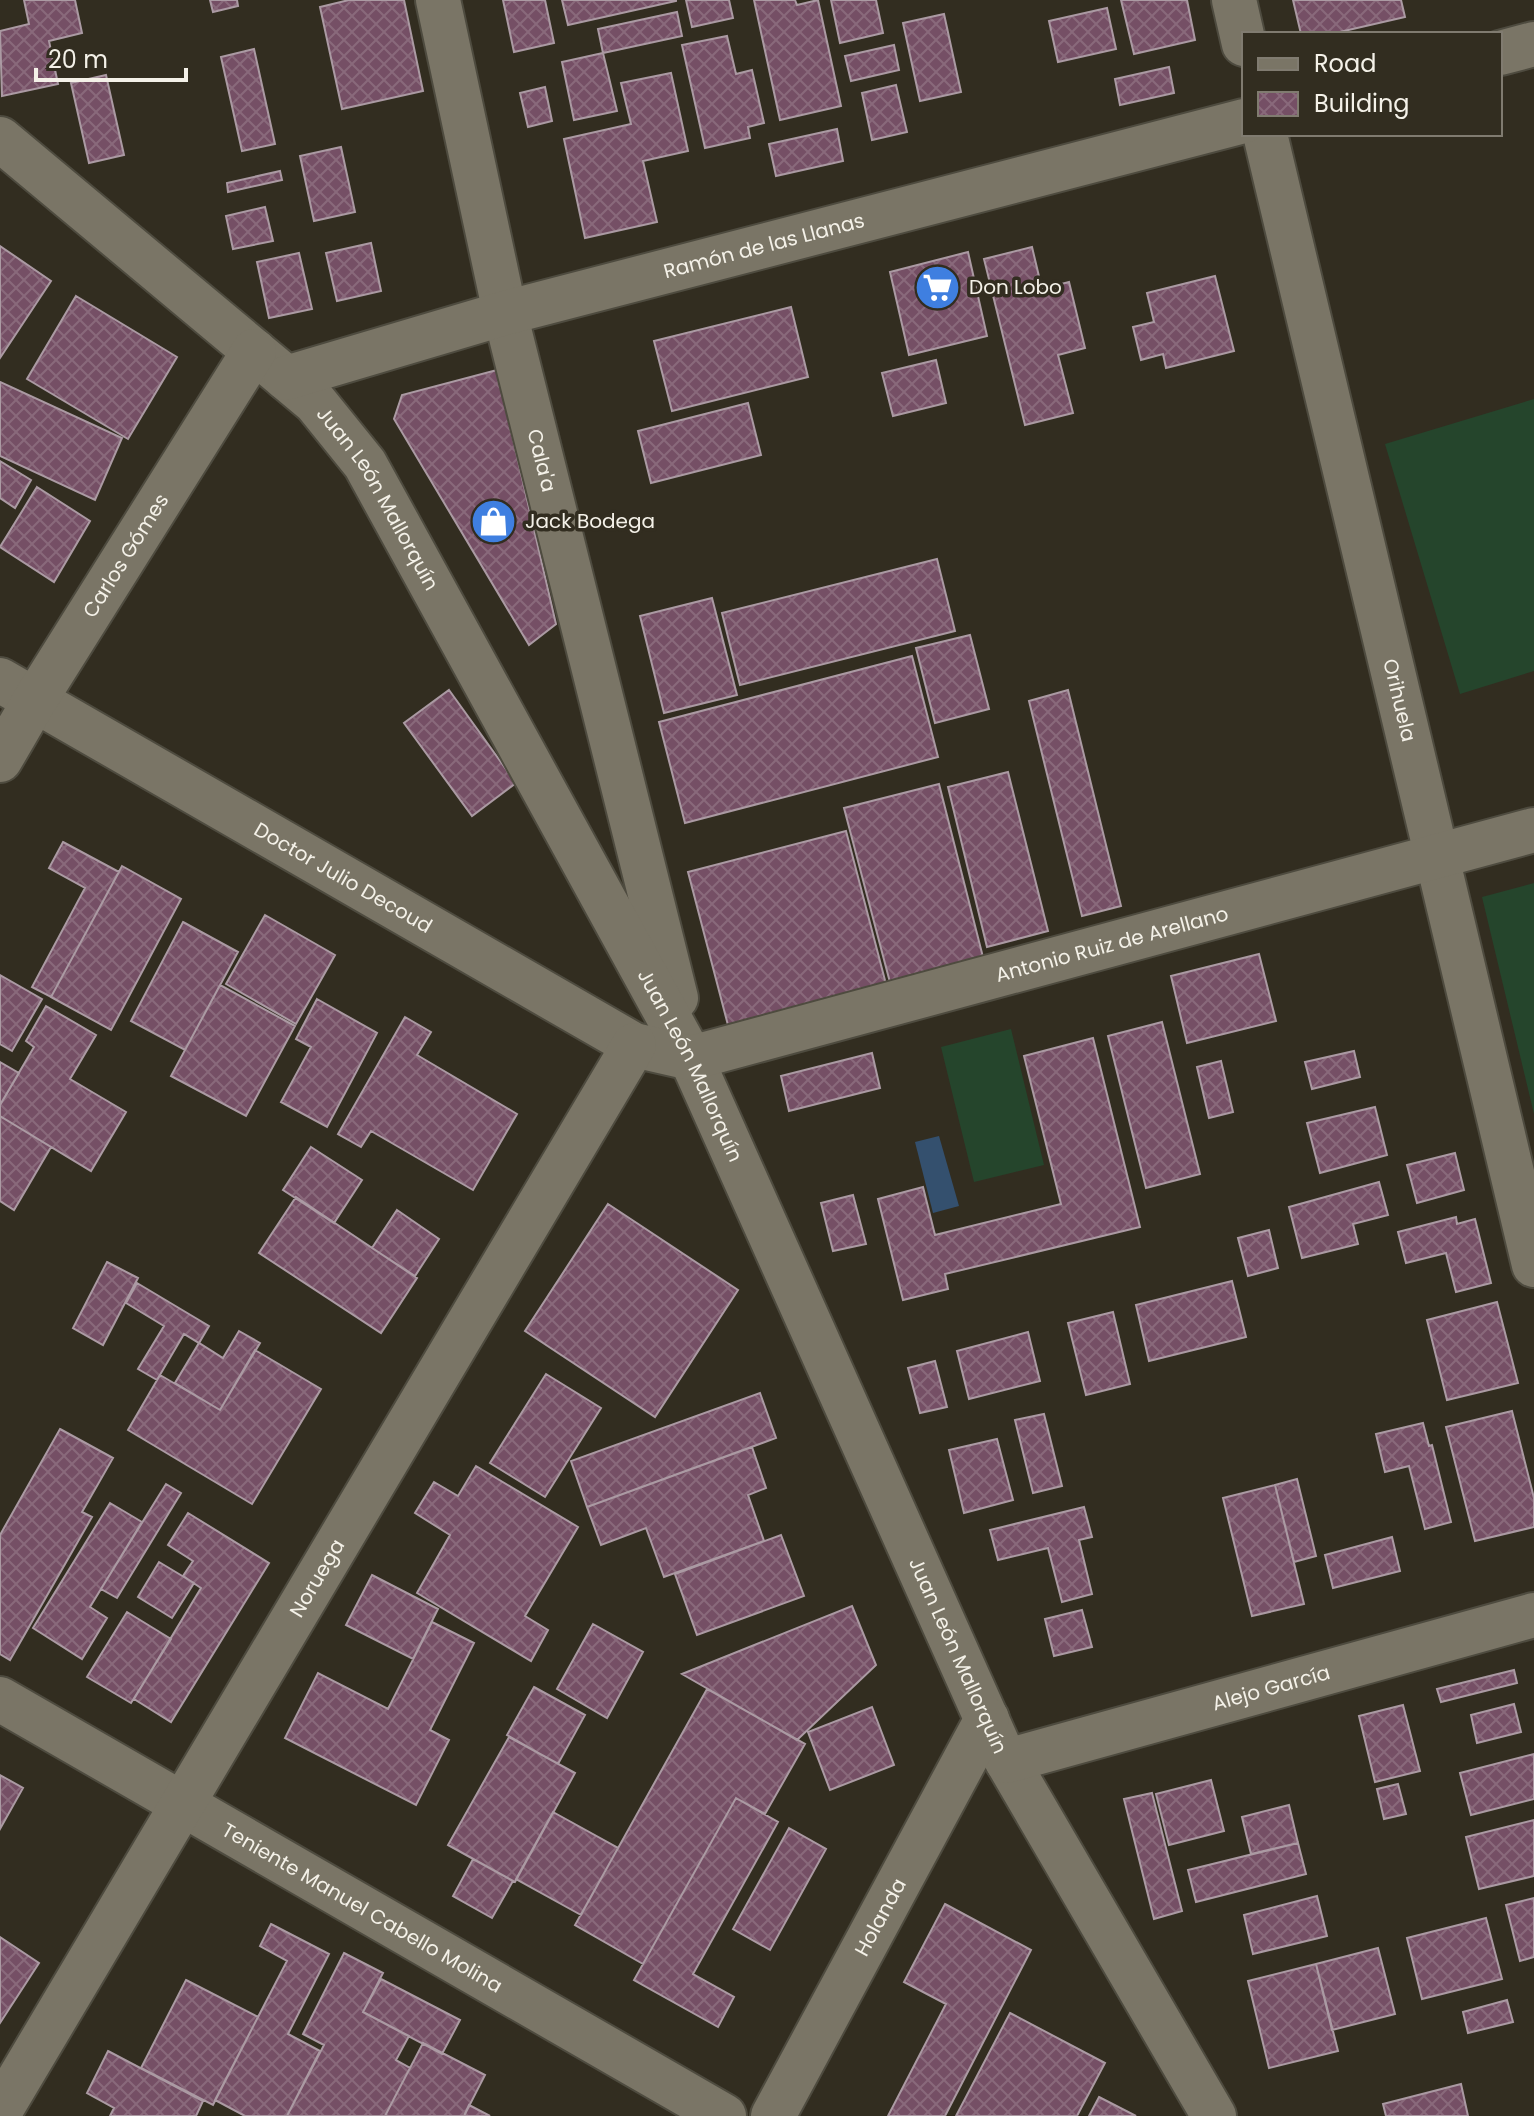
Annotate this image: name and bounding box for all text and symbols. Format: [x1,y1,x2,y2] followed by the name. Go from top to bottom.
[36,32,186,82] scale bar
[1242,32,1502,136] legend
[48,43,108,76] text: 20 m
[1314,47,1376,80] text: Road
[1314,87,1410,120] text: Building
[660,206,868,285] street label: Ramón de las Llanas
[914,263,962,311] supermarket icon: Don Lobo
[969,273,1062,301] place label: Don Lobo
[310,401,446,595] street label: Juan León Mallorquín
[520,426,563,495] street label: Cala'a
[76,488,175,623] street label: Carlos Gómes
[470,497,518,545] shop icon: Jack Bodega
[525,507,655,535] place label: Jack Bodega
[1376,656,1423,745] street label: Orihuela
[249,815,437,940] street label: Doctor Julio Decoud
[992,899,1231,989] street label: Antonio Ruiz de Arellano
[631,964,750,1166] street label: Juan León Mallorquín
[283,1534,351,1623] street label: Noruega
[902,1553,1014,1758] street label: Juan León Mallorquín
[1209,1658,1333,1718] street label: Alejo García
[217,1816,508,1999] street label: Teniente Manuel Cabello Molina
[848,1873,913,1961] street label: Holanda

